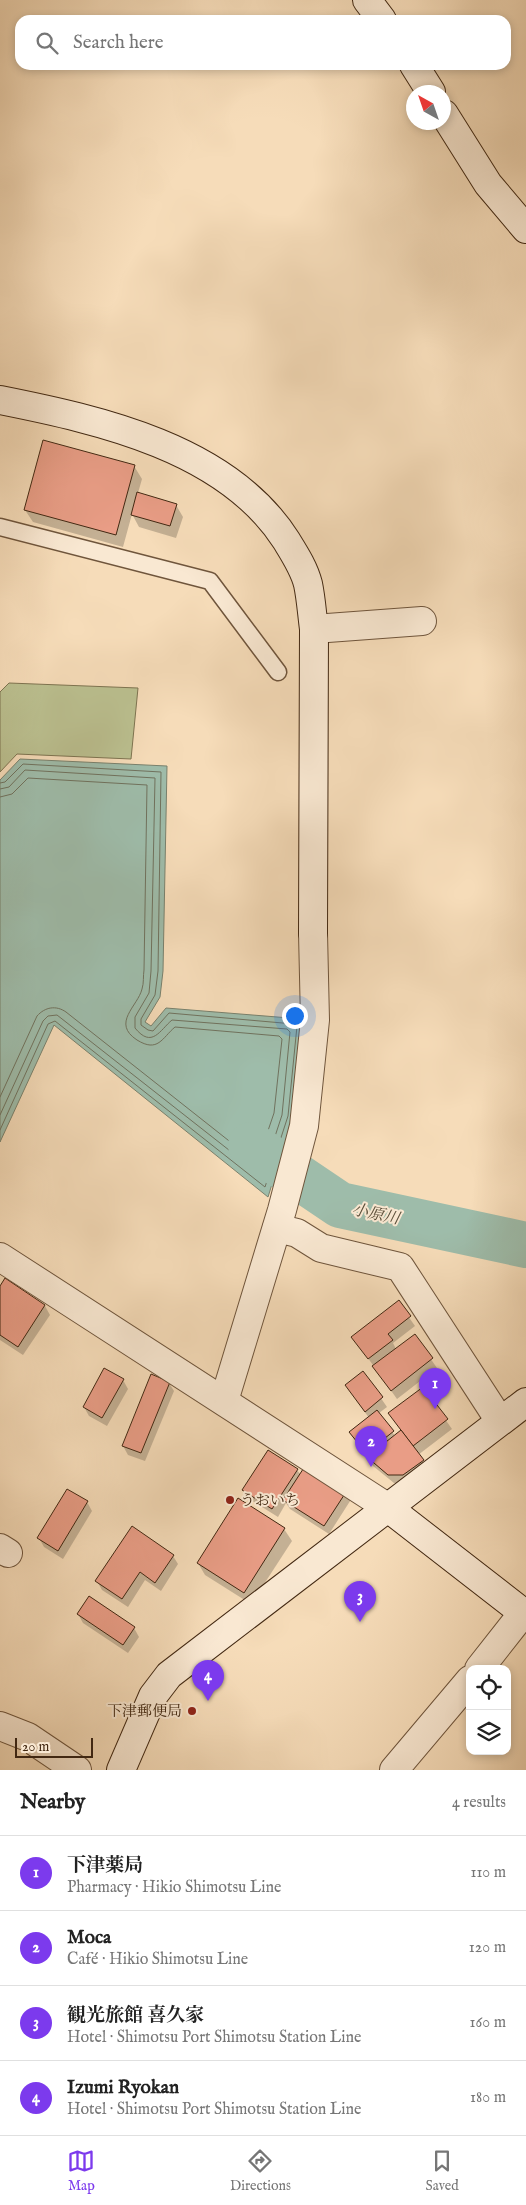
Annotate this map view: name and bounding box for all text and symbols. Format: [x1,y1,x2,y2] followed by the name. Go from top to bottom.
[15,15,511,70] search box
[33,29,61,57] icon: search
[73,31,164,55] text: Search here
[406,85,451,130] north arrow
[282,1003,308,1029] your location
[350,1200,403,1230] water label: 小原川
[419,1368,451,1409] pin: 1
[355,1426,387,1467] pin: 2
[240,1491,300,1510] place label: うおいち
[224,1494,236,1506] marker: うおいち
[344,1581,376,1622] pin: 3
[192,1660,224,1701] pin: 4
[466,1665,511,1755] map controls
[466,1665,511,1710] button: locate
[107,1702,182,1721] place label: 下津郵便局
[186,1705,198,1717] marker: 下津郵便局
[466,1710,511,1755] button: layers
[15,1735,92,1758] scale bar
[22,1738,49,1756] text: 20 m
[20,1789,85,1816] text: Nearby
[452,1793,506,1813] text: 4 results
[67,1854,143,1878] text: 下津薬局
[33,1863,39,1883] text: 1
[470,1863,506,1883] text: 110 m
[67,1878,281,1898] text: Pharmacy · Hikio Shimotsu Line
[67,1926,111,1950] text: Moca
[32,1938,40,1958] text: 2
[469,1938,506,1958] text: 120 m
[67,1950,248,1970] text: Café · Hikio Shimotsu Line
[67,2004,204,2028] text: 観光旅館 喜久家
[33,2013,39,2033] text: 3
[470,2013,506,2033] text: 160 m
[67,2028,361,2048] text: Hotel · Shimotsu Port Shimotsu Station Line
[67,2076,179,2100] text: Izumi Ryokan
[32,2088,40,2108] text: 4
[470,2088,506,2108] text: 180 m
[67,2100,361,2120] text: Hotel · Shimotsu Port Shimotsu Station Line
[67,2147,95,2195] tab: Map
[230,2147,291,2195] tab: Directions
[426,2147,459,2195] tab: Saved

